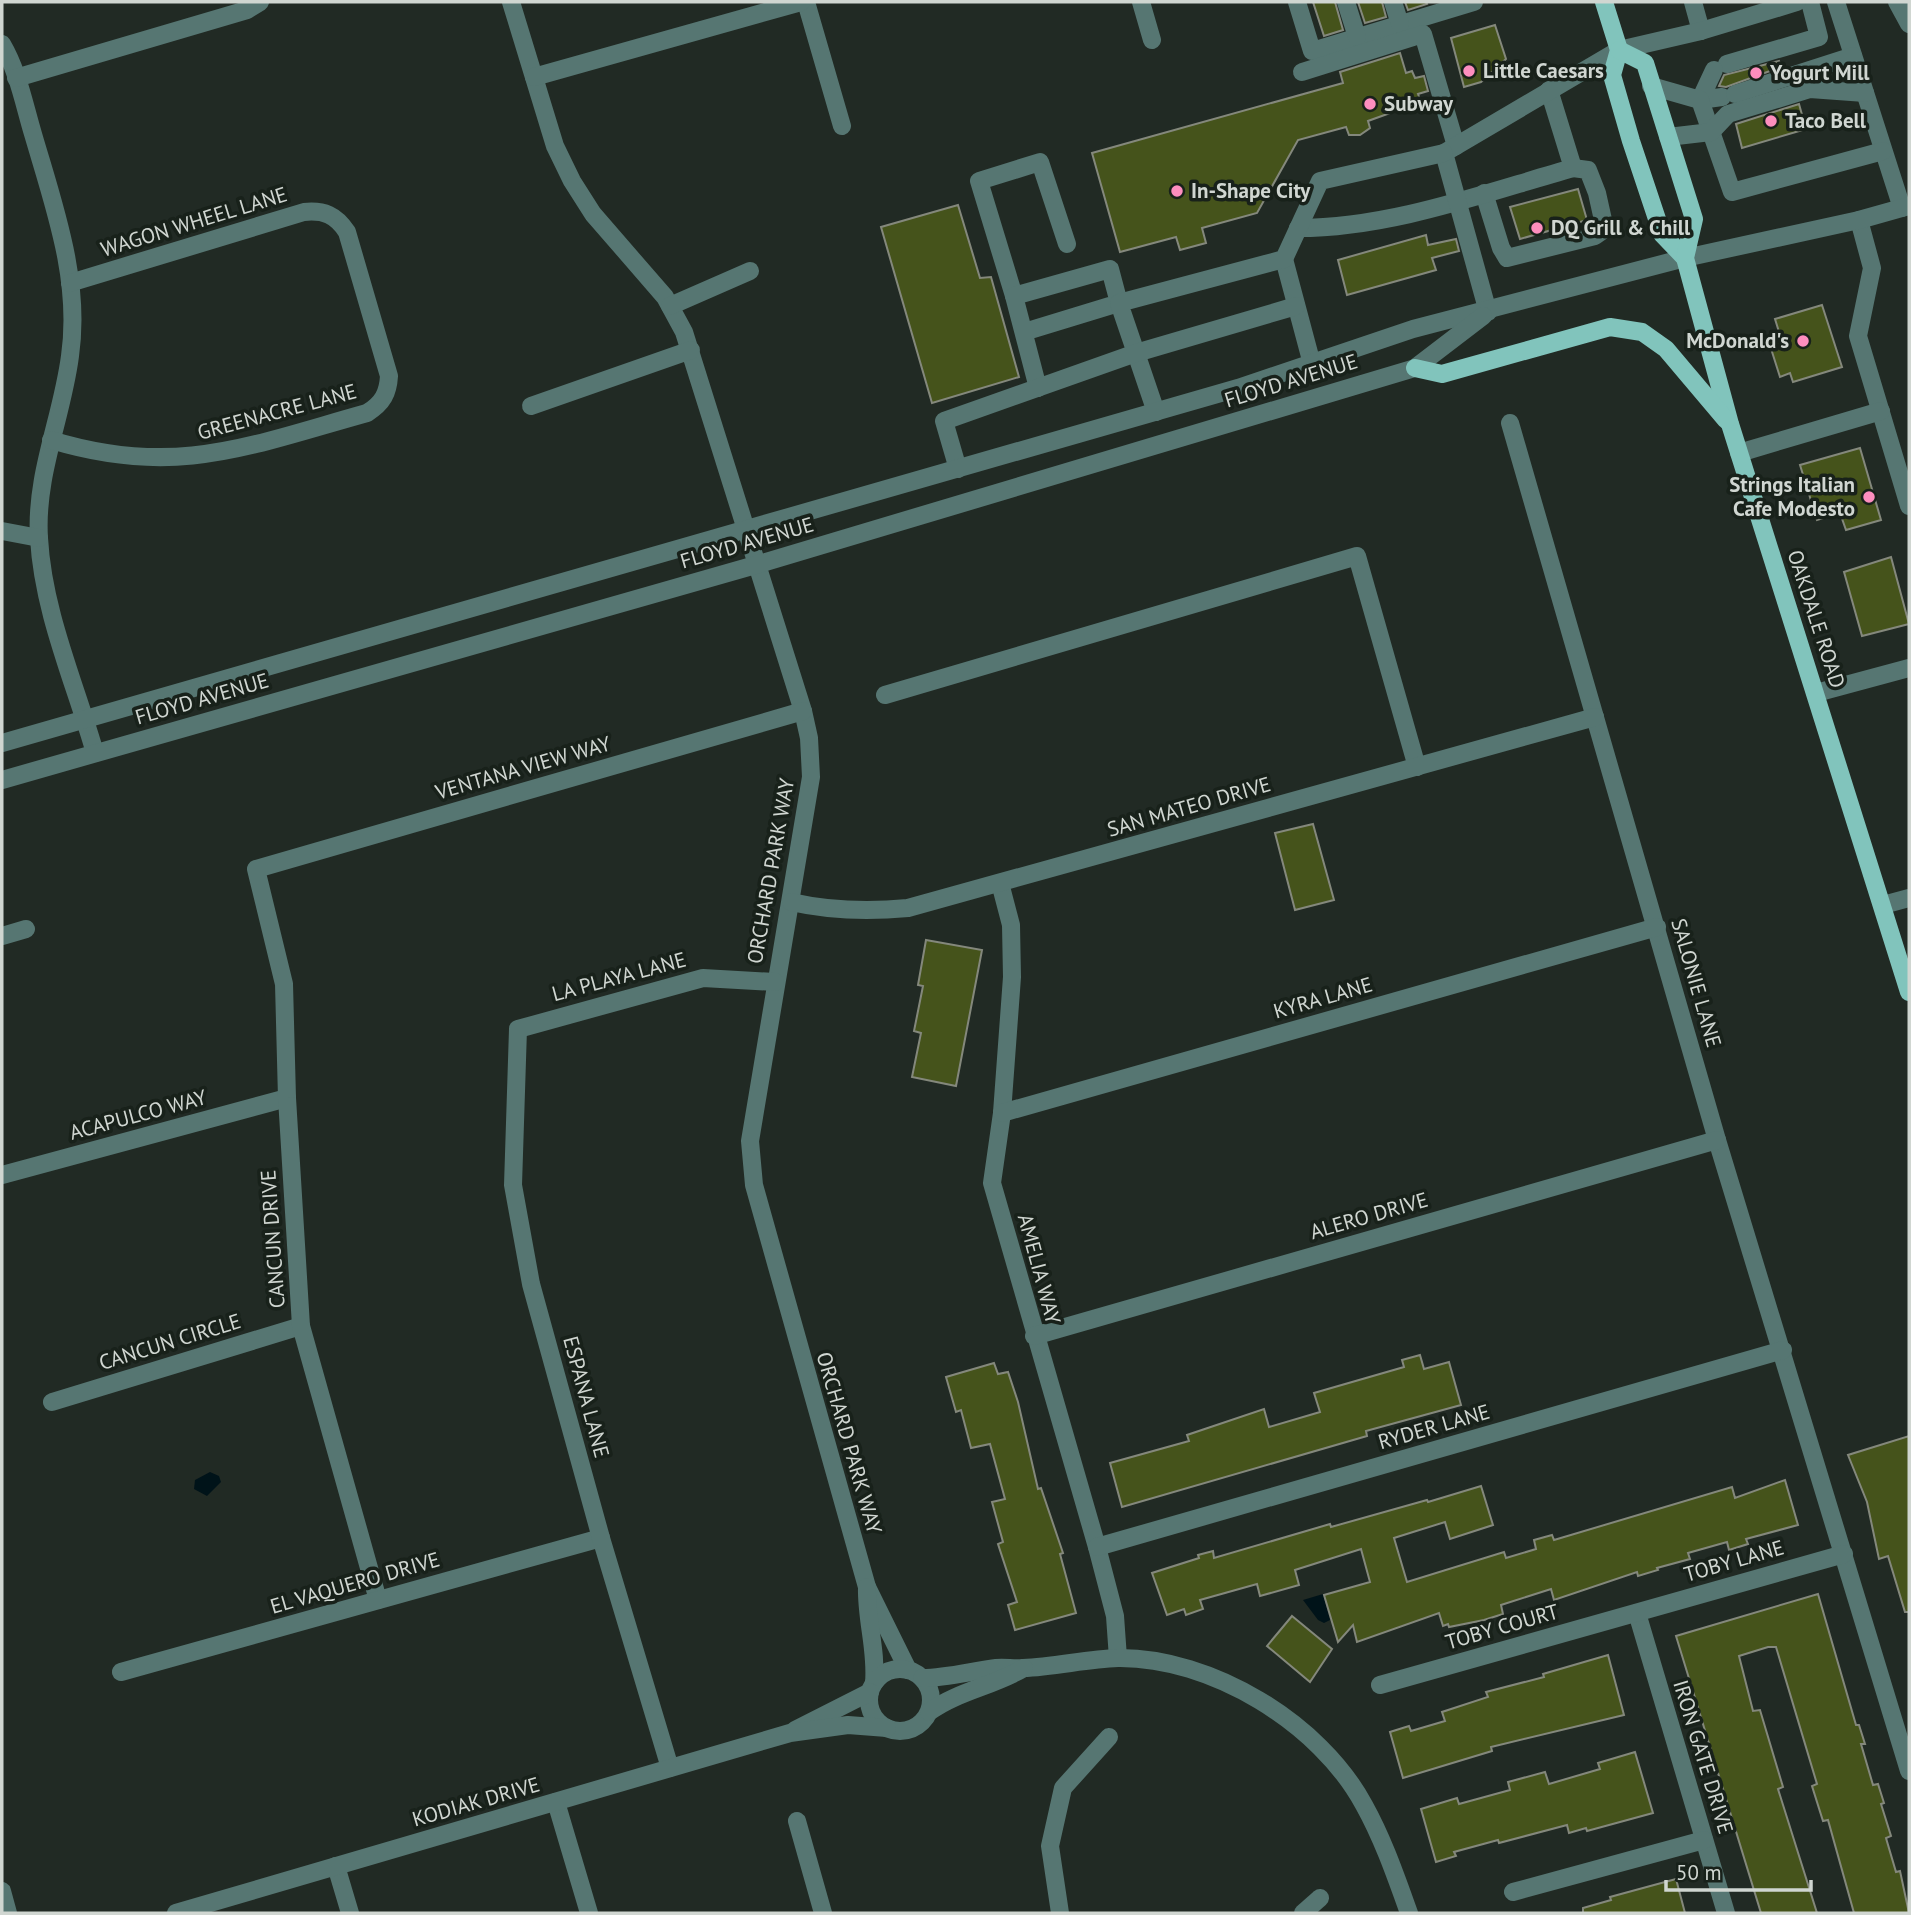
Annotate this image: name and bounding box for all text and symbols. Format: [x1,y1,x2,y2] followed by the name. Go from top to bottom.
[1483,57,1604,84] place label: Little Caesars
[1769,59,1870,86] place label: Yogurt Mill
[1461,63,1477,79] marker: Little Caesars
[1748,65,1764,81] marker: Yogurt Mill
[1384,90,1454,117] place label: Subway
[1362,96,1378,112] marker: Subway
[1785,107,1867,134] place label: Taco Bell
[1763,113,1779,129] marker: Taco Bell
[1191,177,1311,204] place label: In-Shape City
[97,180,290,263] street label: WAGON WHEEL LANE
[1169,183,1185,199] marker: In-Shape City
[1551,214,1691,241] place label: DQ Grill & Chill
[1529,220,1545,236] marker: DQ Grill & Chill
[1686,327,1789,354] place label: McDonald's
[1795,333,1811,349] marker: McDonald's
[1221,347,1361,414] street label: FLOYD AVENUE
[194,377,359,446] street label: GREENACRE LANE
[1729,471,1855,522] place label: Strings Italian Cafe Modesto
[1861,489,1877,505] marker: Strings Italian Cafe Modesto
[677,511,817,574] street label: FLOYD AVENUE
[1781,546,1851,691] street label: OAKDALE ROAD
[132,667,272,730] street label: FLOYD AVENUE
[431,730,614,806] street label: VENTANA VIEW WAY
[1104,770,1274,843] street label: SAN MATEO DRIVE
[741,776,800,966] street label: ORCHARD PARK WAY
[1665,915,1728,1051] street label: SALONIE LANE
[549,946,689,1007] street label: LA PLAYA LANE
[1270,971,1375,1025] street label: KYRA LANE
[66,1083,210,1146] street label: ACAPULCO WAY
[254,1169,291,1309] street label: CANCUN DRIVE
[1307,1186,1431,1245] street label: ALERO DRIVE
[1012,1211,1067,1327] street label: AMELIA WAY
[96,1307,244,1376] street label: CANCUN CIRCLE
[557,1333,616,1461] street label: ESPANA LANE
[811,1349,888,1537] street label: ORCHARD PARK WAY
[1375,1398,1493,1455] street label: RYDER LANE
[1681,1533,1787,1588] street label: TOBY LANE
[267,1545,443,1620] street label: EL VAQUERO DRIVE
[1442,1597,1562,1656] street label: TOBY COURT
[1667,1677,1740,1837] street label: IRON GATE DRIVE
[409,1770,543,1833] street label: KODIAK DRIVE
[1666,1848,1811,1892] scale bar
[1676,1859,1722,1886] text: 50 m

